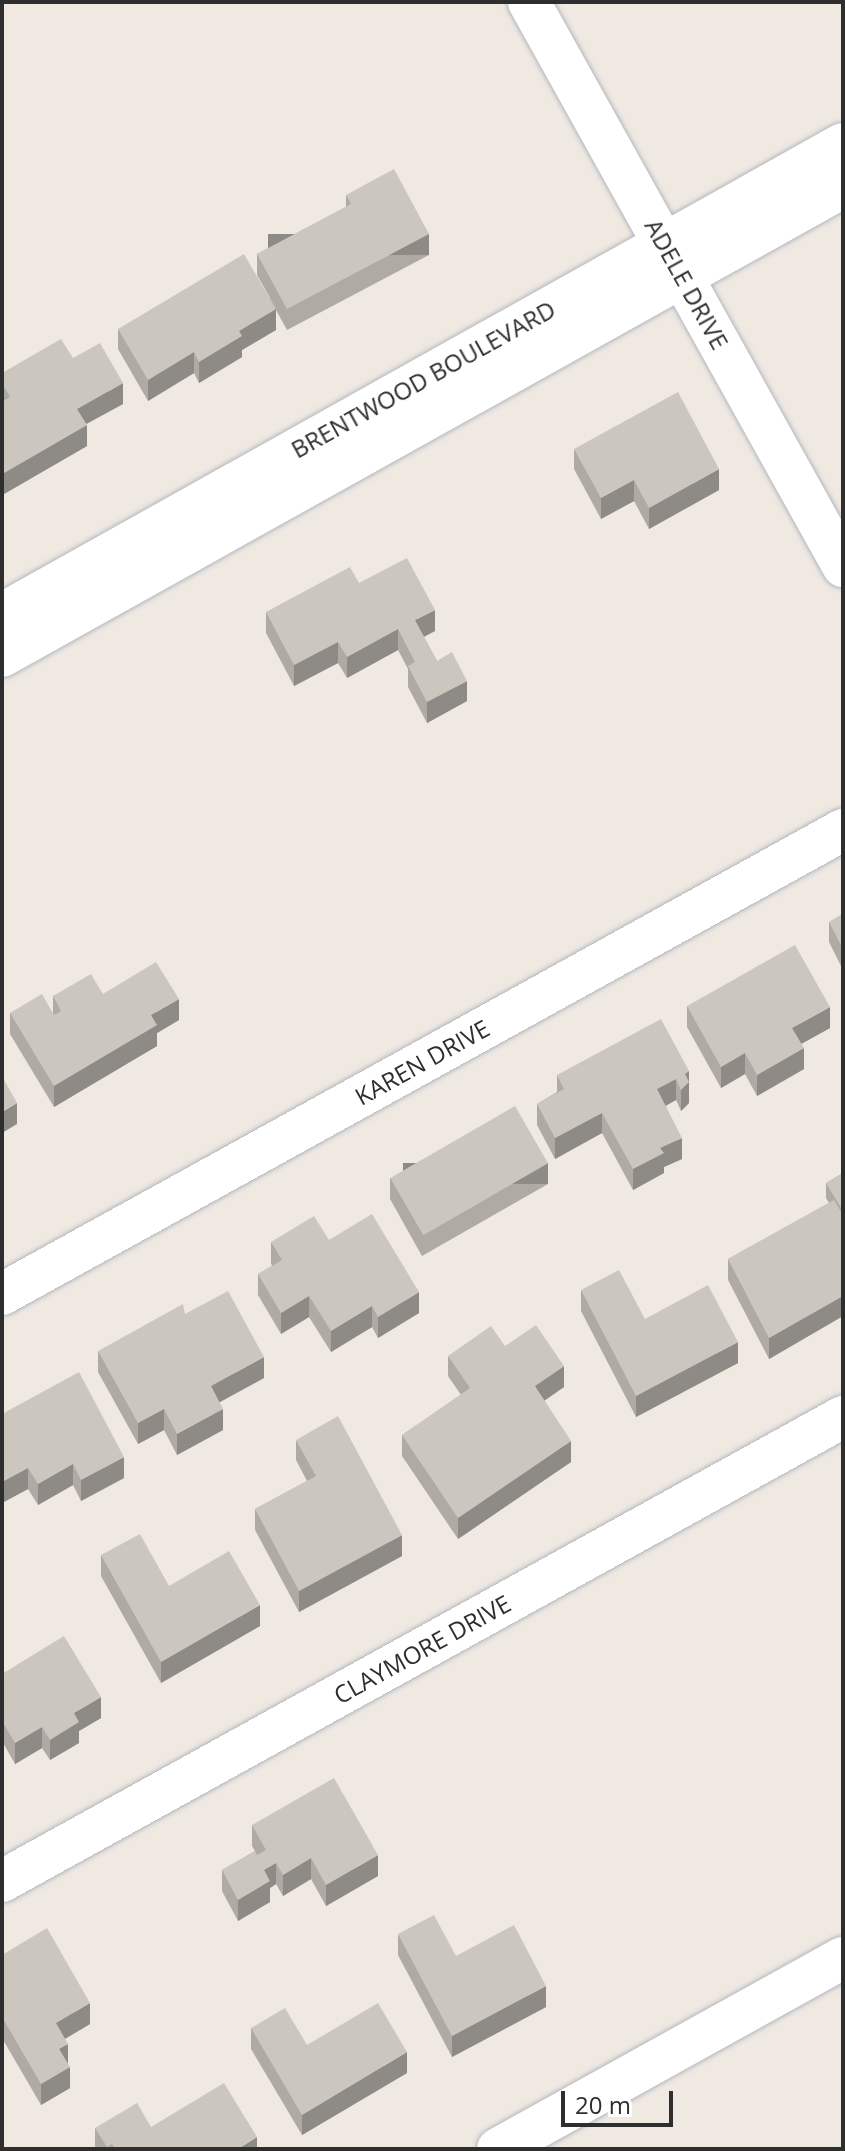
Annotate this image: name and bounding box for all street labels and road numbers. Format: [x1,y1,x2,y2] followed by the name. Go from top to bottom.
[639,214,735,354] street label: ADELE DRIVE
[286,294,560,464] street label: BRENTWOOD BOULEVARD
[350,1013,494,1111] street label: KAREN DRIVE
[329,1589,515,1709] street label: CLAYMORE DRIVE

